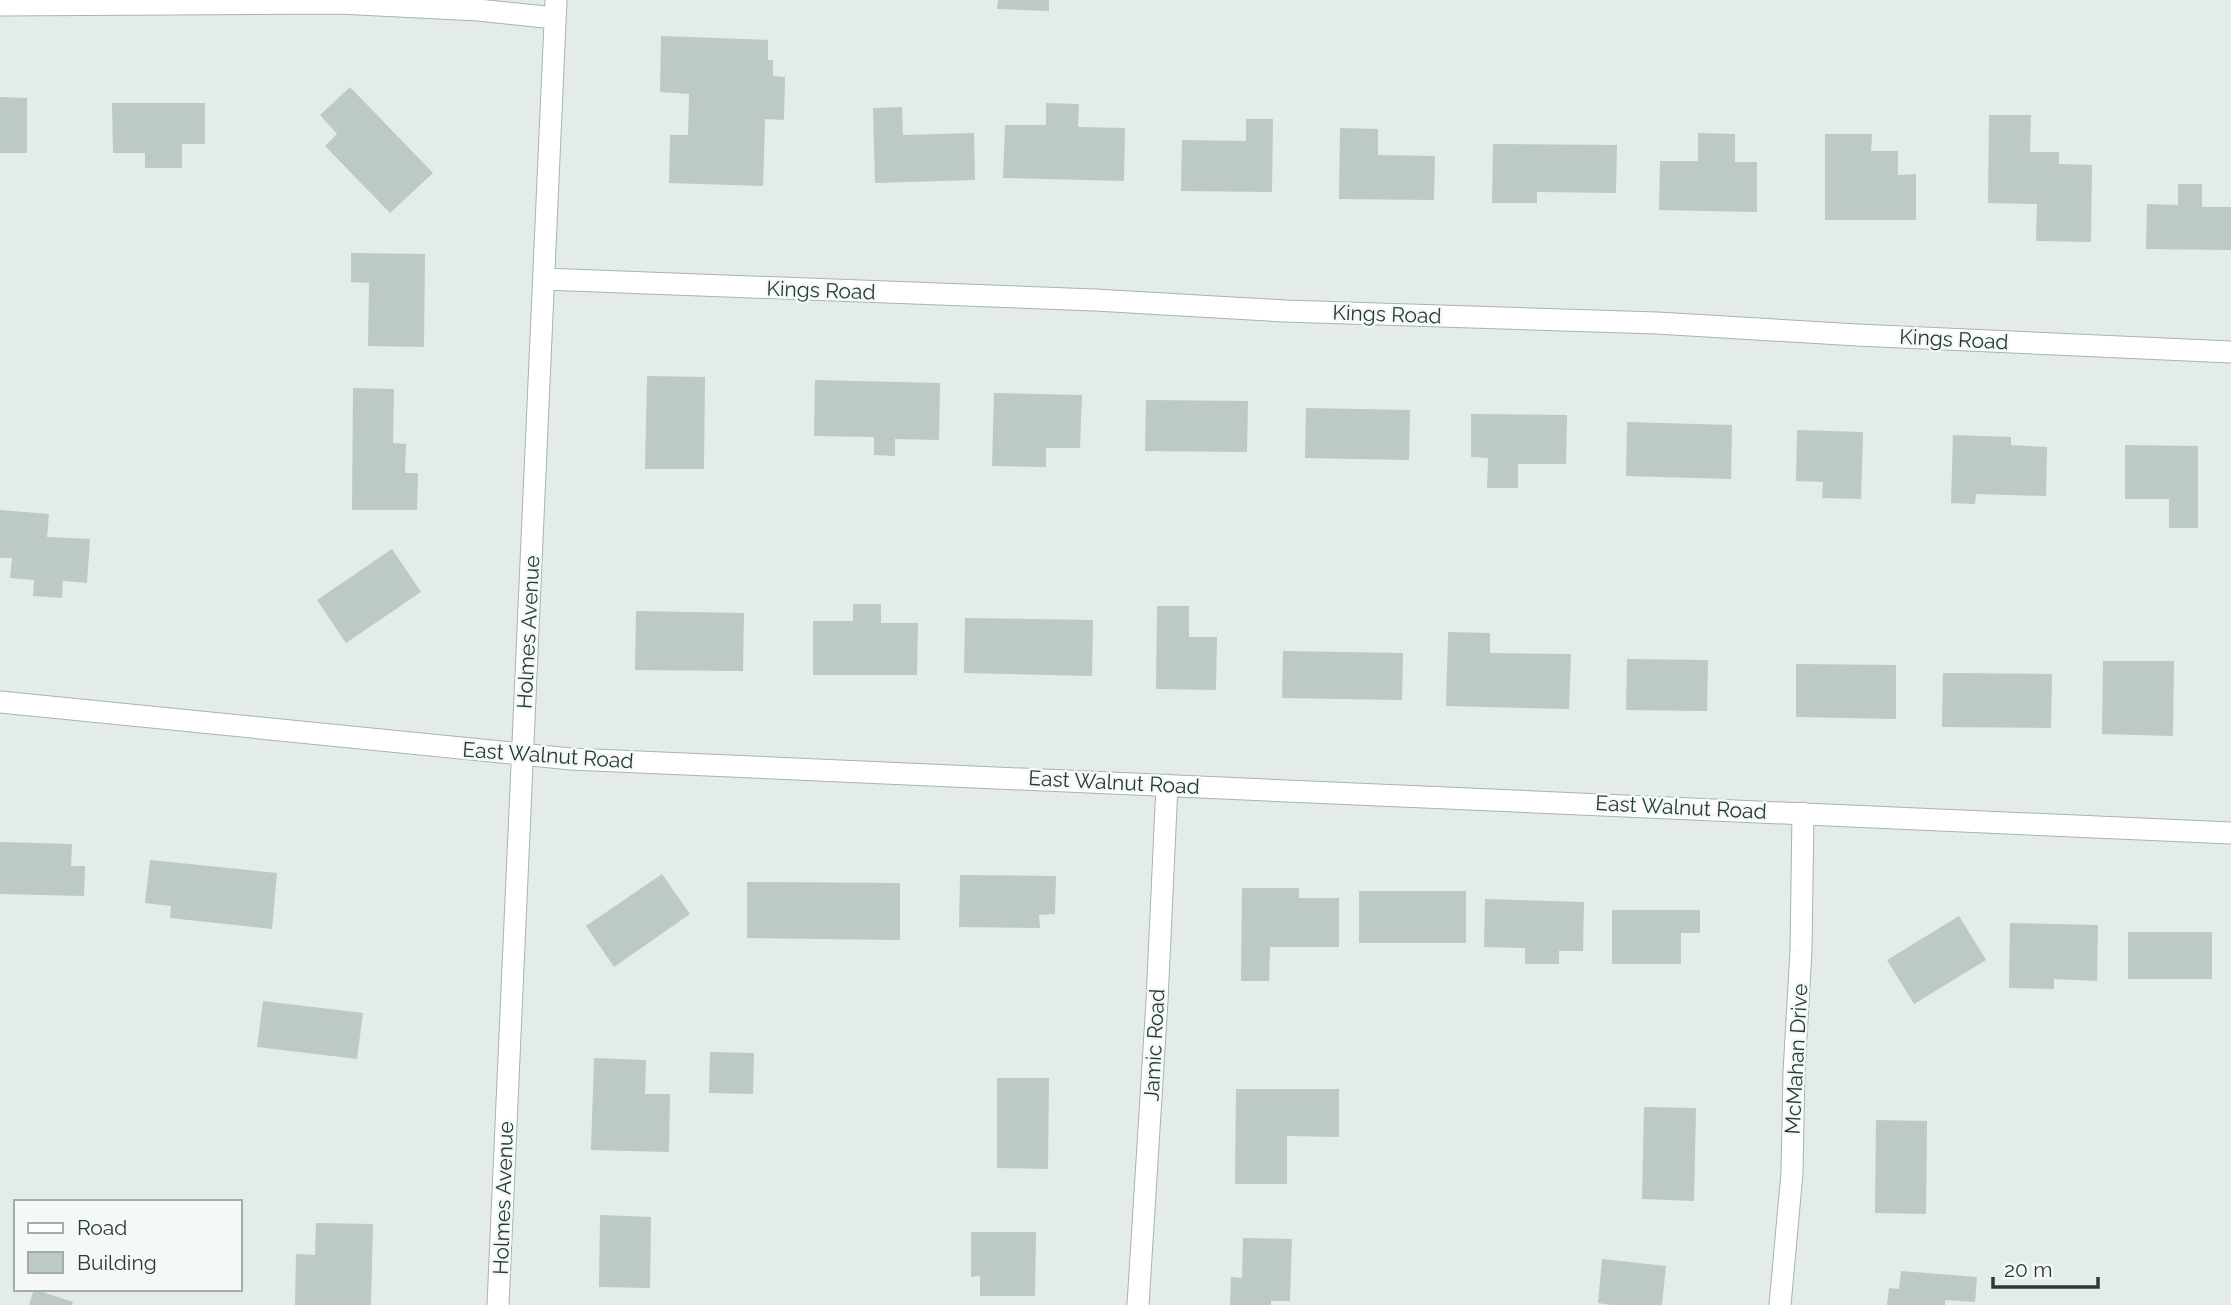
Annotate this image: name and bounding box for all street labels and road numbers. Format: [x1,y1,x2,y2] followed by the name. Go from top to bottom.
[766,276,876,304] street label: Kings Road
[1332,300,1442,328] street label: Kings Road
[1899,324,2009,354] street label: Kings Road
[511,555,545,709] street label: Holmes Avenue
[462,737,634,773] street label: East Walnut Road
[1028,765,1200,799] street label: East Walnut Road
[1595,790,1767,824] street label: East Walnut Road
[1780,983,1812,1135] street label: McMahan Drive
[1139,988,1169,1102] street label: Jamic Road
[488,1121,518,1275] street label: Holmes Avenue

